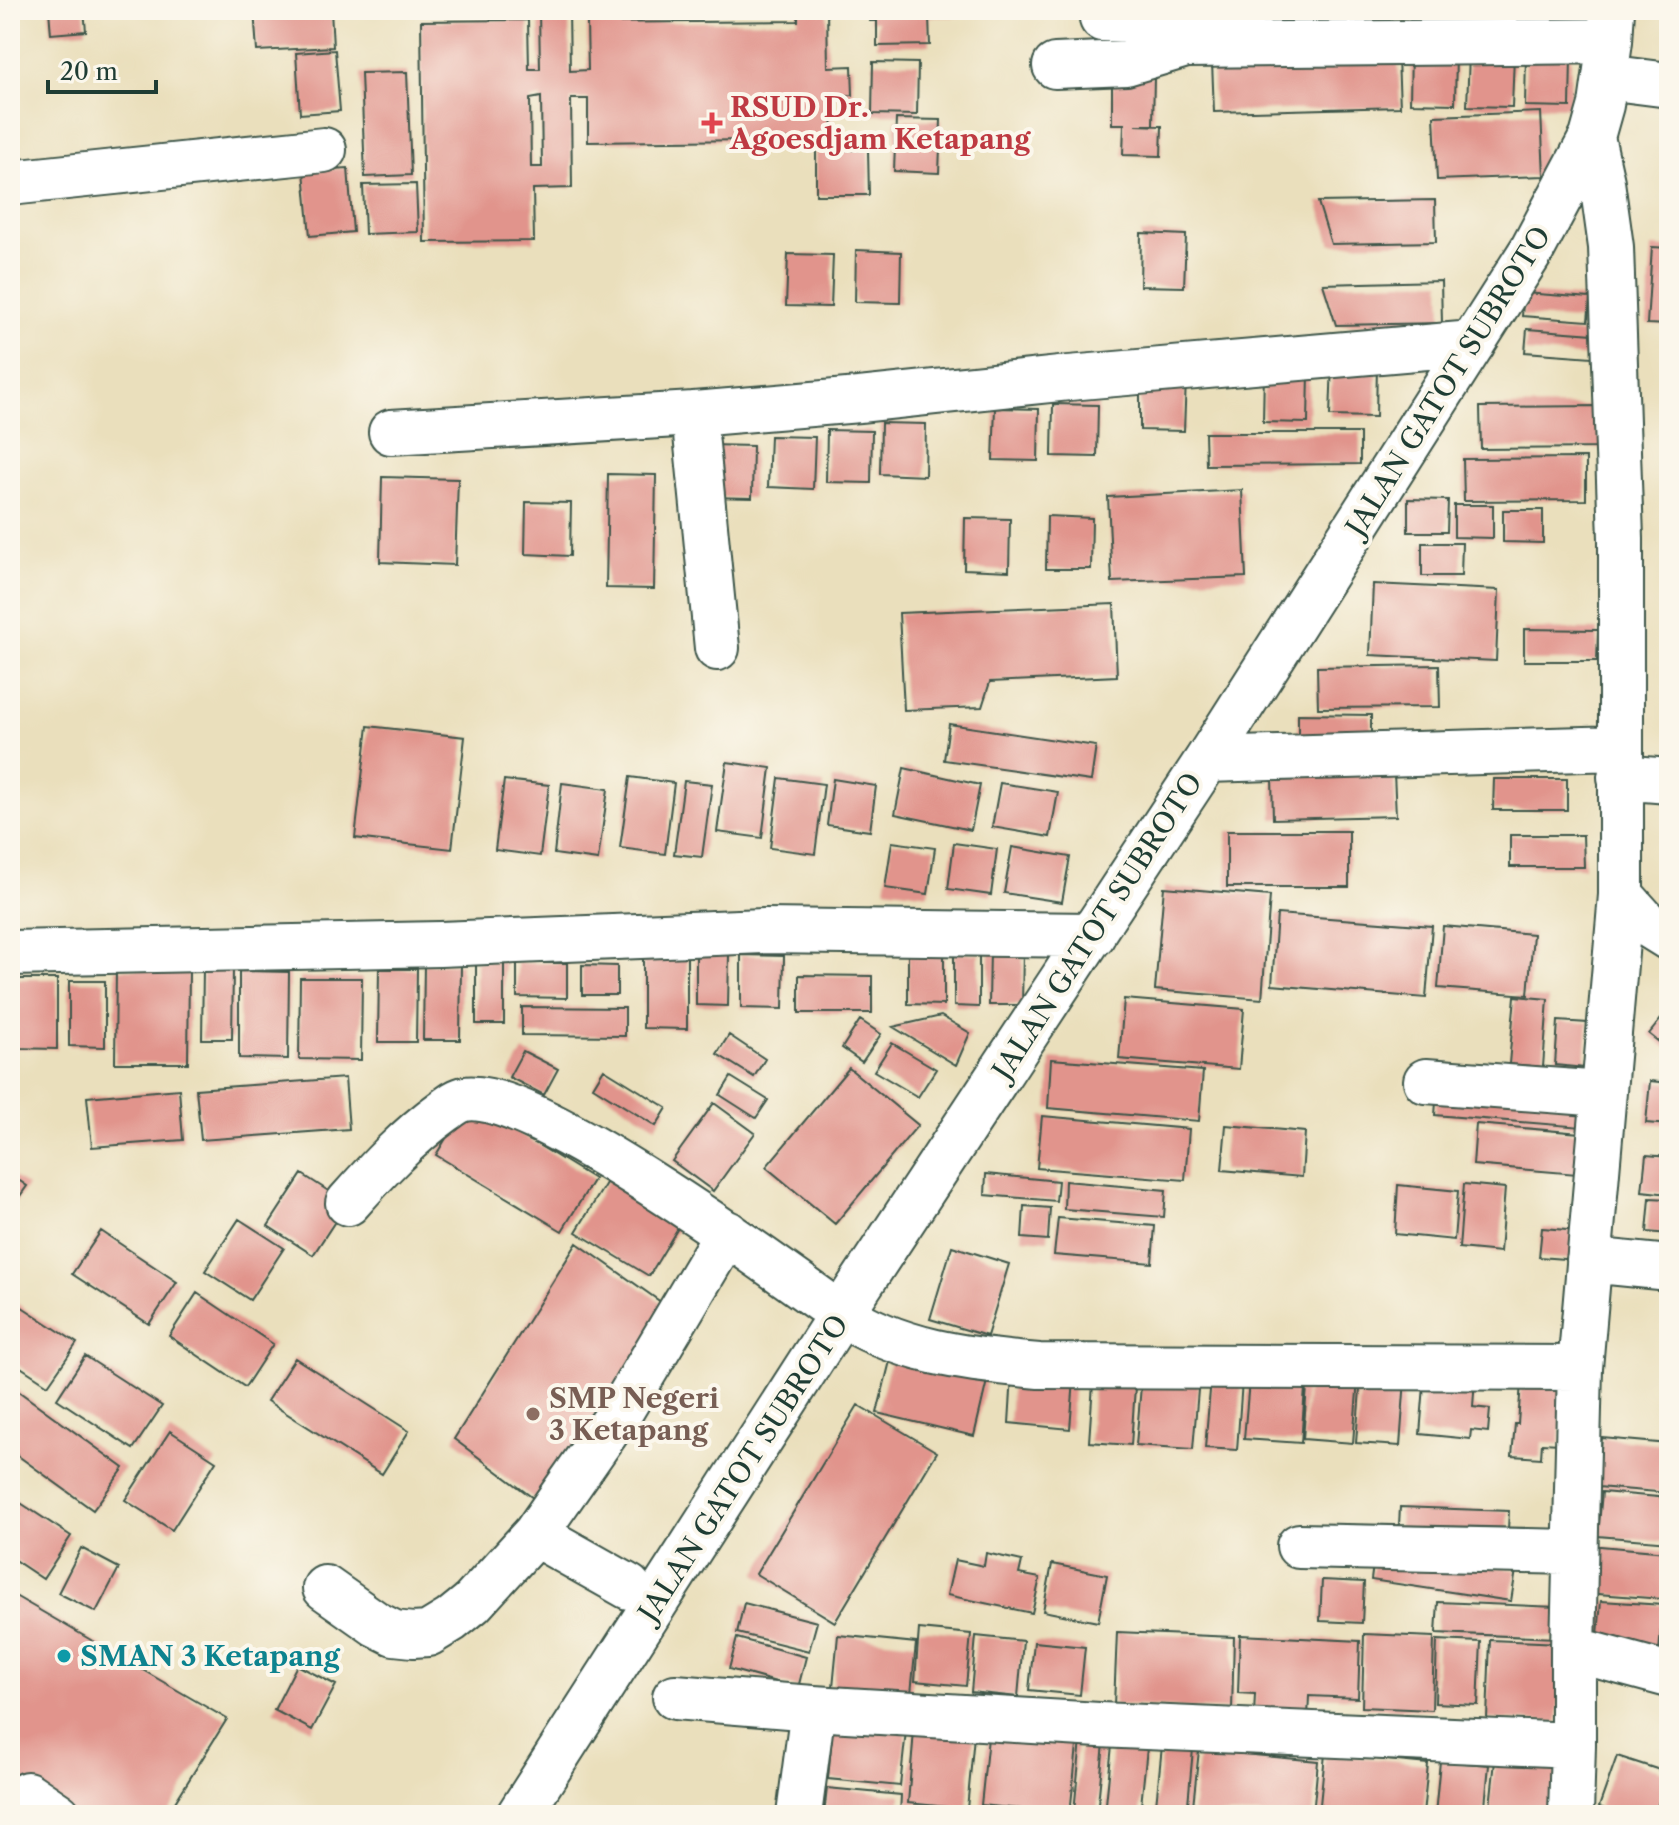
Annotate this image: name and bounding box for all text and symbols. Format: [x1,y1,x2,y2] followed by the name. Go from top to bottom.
[48,44,156,94] scale bar
[60,57,118,86] text: 20 m
[729,90,1031,156] place label: RSUD Dr. Agoesdjam Ketapang
[701,112,723,134] marker: RSUD Dr. Agoesdjam Ketapang
[1336,220,1557,546] street label: JALAN GATOT SUBROTO
[983,766,1209,1089] street label: JALAN GATOT SUBROTO
[629,1308,855,1631] street label: JALAN GATOT SUBROTO
[549,1381,719,1447] place label: SMP Negeri 3 Ketapang
[524,1405,542,1423] marker: SMP Negeri 3 Ketapang
[80,1639,341,1673] place label: SMAN 3 Ketapang
[55,1647,73,1665] marker: SMAN 3 Ketapang

